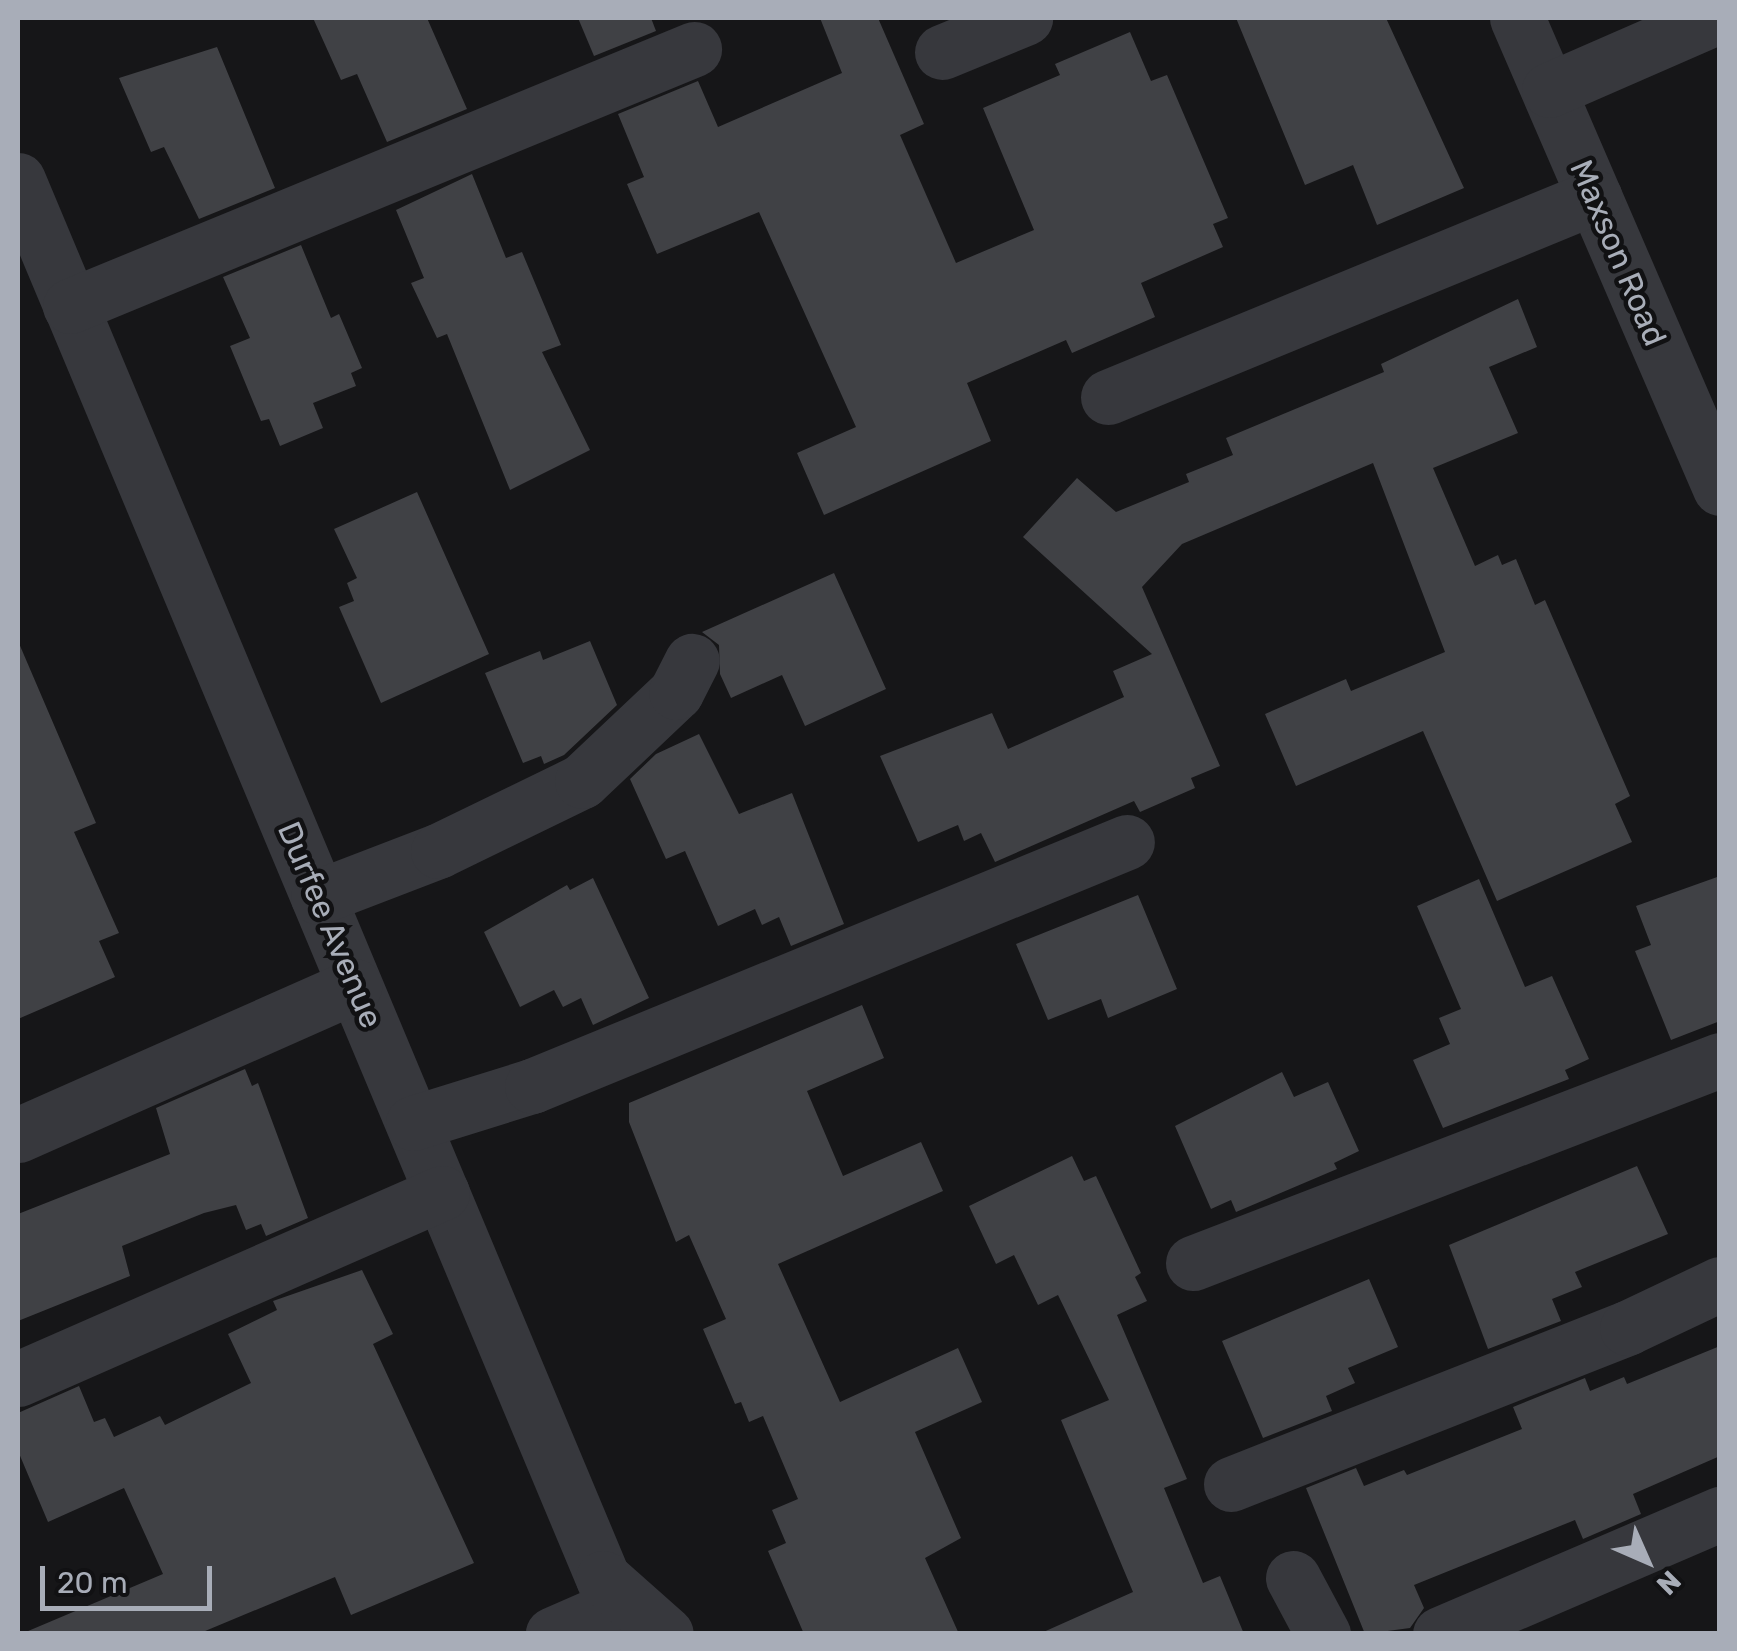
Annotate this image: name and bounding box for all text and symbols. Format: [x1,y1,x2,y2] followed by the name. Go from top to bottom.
[1562,154,1674,352] street label: Maxson Road
[269,816,391,1034] street label: Durfee Avenue
[1597,1511,1697,1611] north arrow
[45,1546,218,1608] scale bar
[1650,1564,1687,1601] text: N
[57,1565,128,1601] text: 20 m

